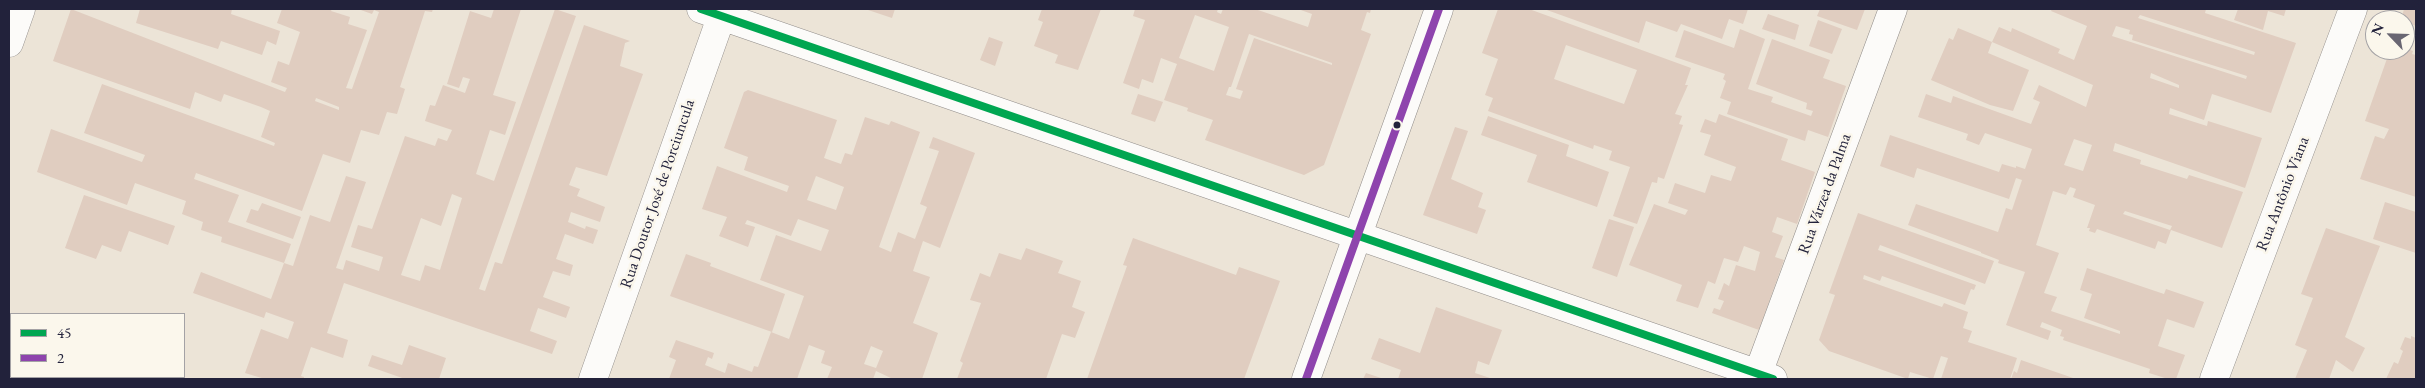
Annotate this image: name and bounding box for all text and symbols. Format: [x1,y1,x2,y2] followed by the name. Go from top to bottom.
[2365,10,2415,60] north arrow
[2367,20,2388,38] text: N
[617,97,699,291] street label: Rua Doutor José de Porciuncula
[1392,120,1402,130] unlabelled marker
[1794,131,1856,257] street label: Rua Várzea da Palma
[2252,134,2314,254] street label: Rua Antônio Viana
[10,313,185,378] legend
[57,323,71,342] text: 45
[57,348,64,367] text: 2

